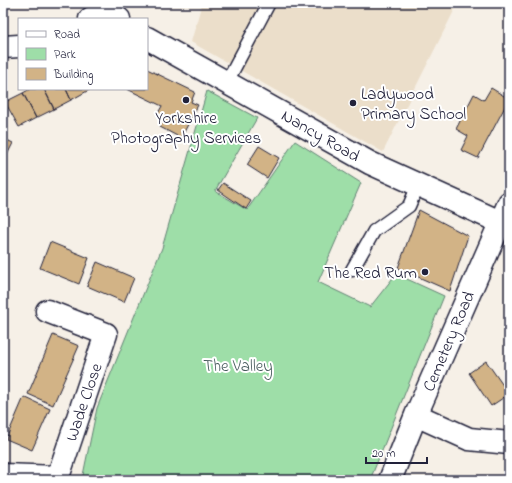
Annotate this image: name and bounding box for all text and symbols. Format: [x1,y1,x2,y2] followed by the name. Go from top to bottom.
[18,18,148,90] legend
[54,26,80,44] text: Road
[54,46,76,64] text: Park
[53,66,93,85] text: Building
[361,82,466,128] place label: Ladywood Primary School
[181,95,191,105] marker: Yorkshire Photography Services
[348,98,358,108] marker: Ladywood Primary School
[276,104,365,170] street label: Nancy Road
[111,106,261,153] place label: Yorkshire Photography Services
[324,261,417,286] place label: The Red Rum
[420,267,430,277] marker: The Red Rum
[417,287,483,396] street label: Cemetery Road
[203,354,273,380] park label: The Valley
[59,360,110,445] street label: Wade Close
[366,439,427,465] scale bar
[372,445,395,463] text: 20 m

